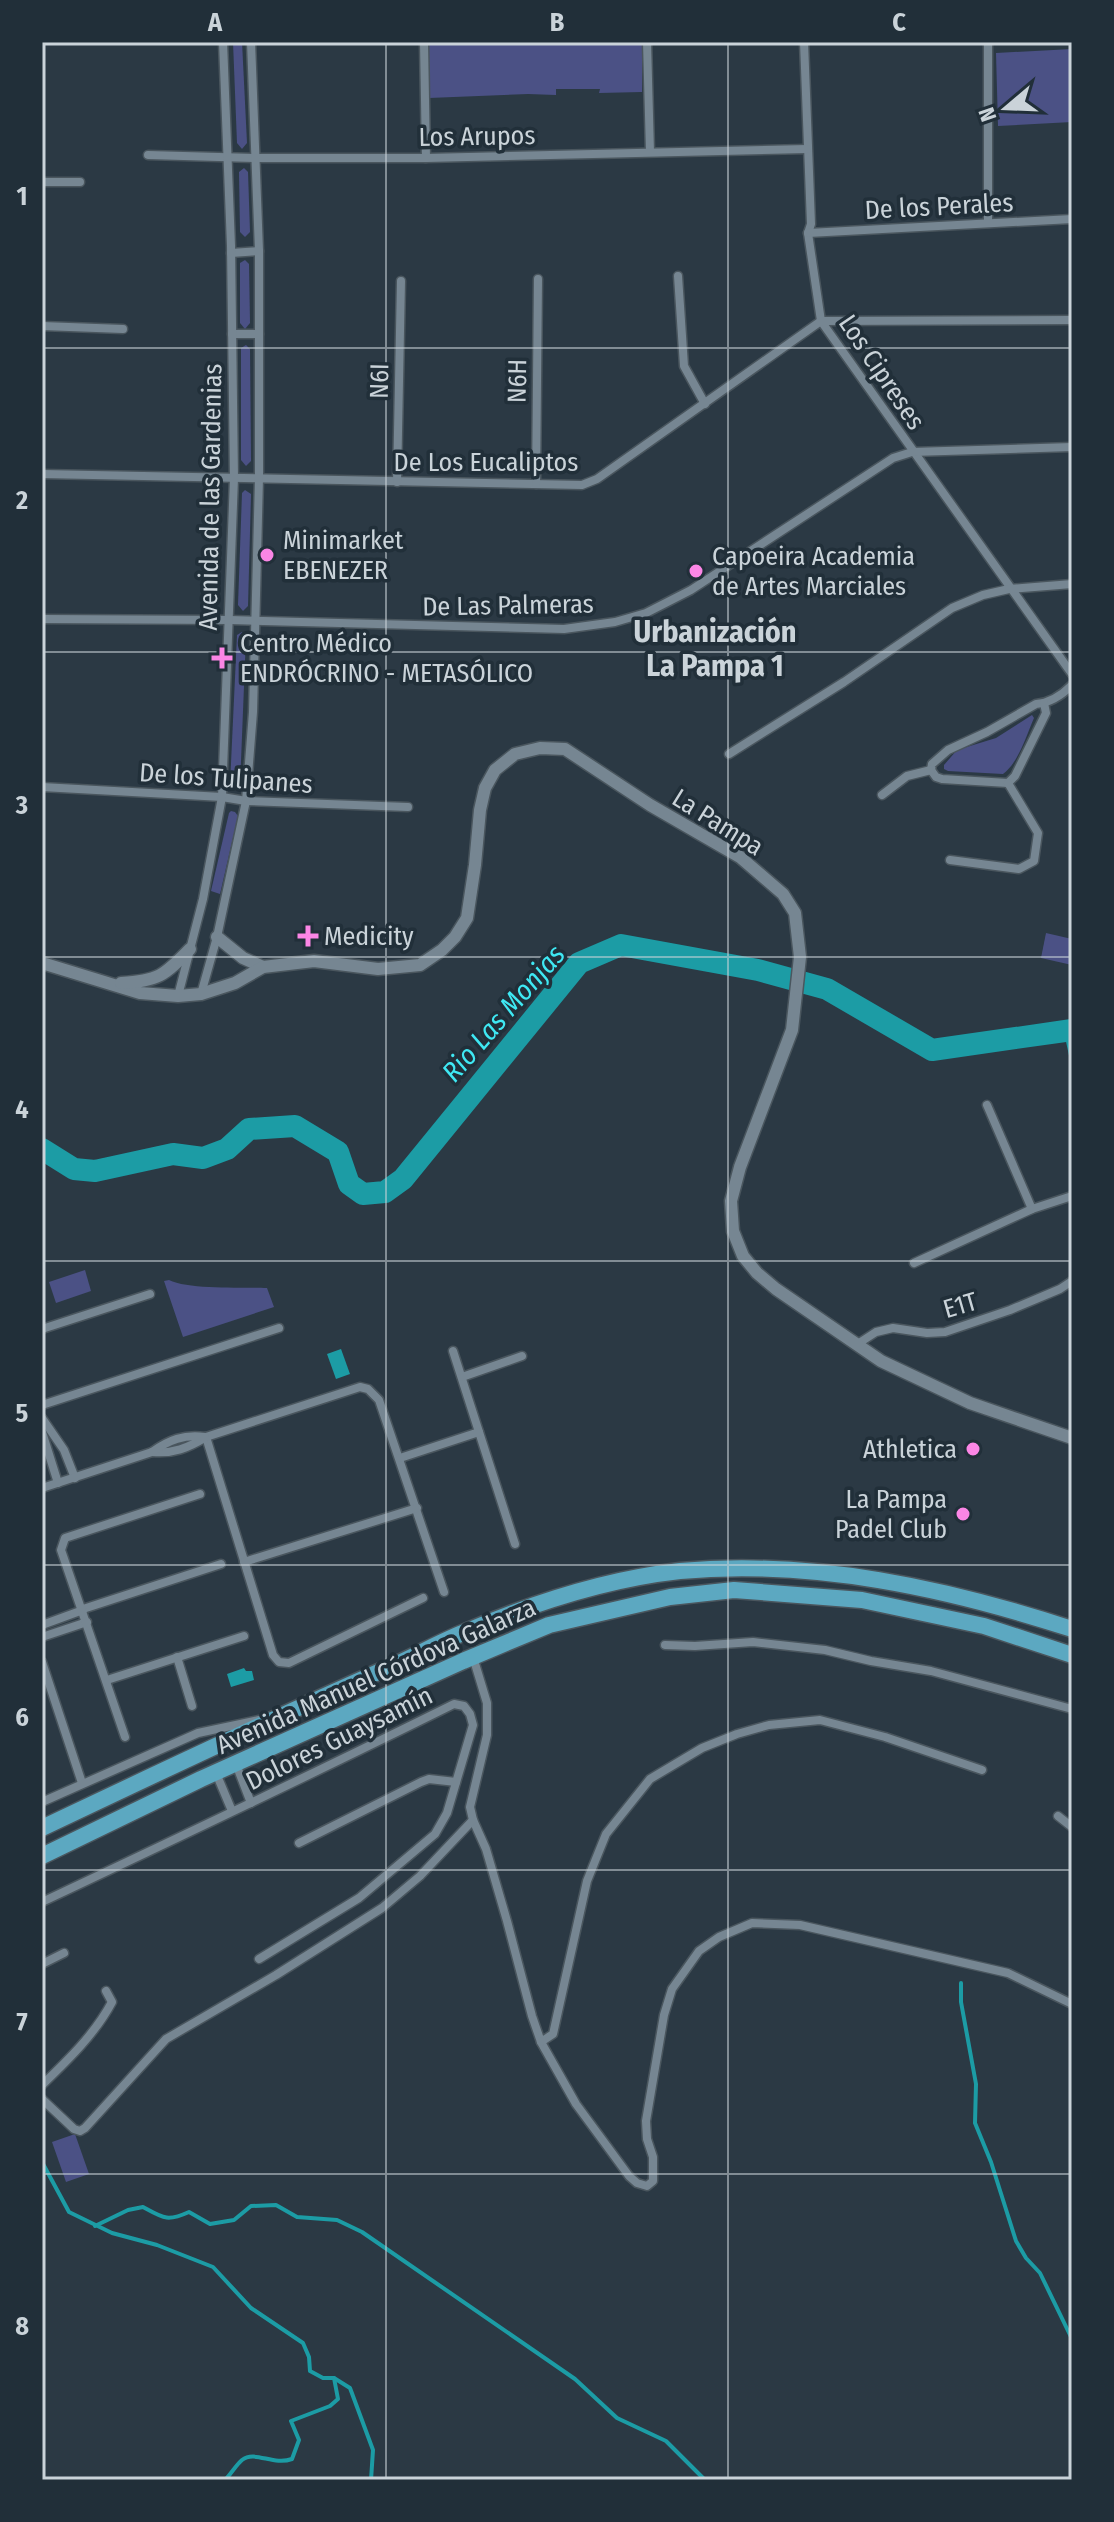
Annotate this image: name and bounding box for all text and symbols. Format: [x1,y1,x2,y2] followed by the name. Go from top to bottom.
[207,7,223,38] text: A
[550,7,565,38] text: B
[892,7,906,38] text: C
[966,68,1046,148] north arrow
[973,104,1002,125] text: N
[418,120,536,153] street label: Los Arupos
[17,181,28,212] text: 1
[864,187,1014,226] street label: De los Perales
[832,309,931,436] street label: Los Cipreses
[502,359,533,403] street label: N6H
[193,363,228,631] street label: Avenida de las Gardenias
[364,363,395,399] street label: N6I
[394,447,578,478] street label: De Los Eucaliptos
[15,485,28,516] text: 2
[283,525,404,586] place label: Minimarket EBENEZER
[712,541,915,602] place label: Capoeira Academia de Artes Marciales
[258,546,276,564] marker: Minimarket EBENEZER
[687,562,705,580] marker: Capoeira Academia de Artes Marciales
[422,589,594,622] street label: De Las Palmeras
[634,614,796,684] district label: Urbanización La Pampa 1
[240,628,533,689] place label: Centro Médico ENDRÓCRINO - METASÓLICO
[211,647,233,669] marker: Centro Médico ENDRÓCRINO - METASÓLICO
[138,757,314,800] street label: De los Tulipanes
[666,782,769,862] street label: La Pampa
[15,790,28,821] text: 3
[324,921,414,952] place label: Medicity
[299,927,317,945] marker: Medicity
[435,938,572,1088] water label: Rio Las Monjas
[15,1094,29,1125] text: 4
[940,1286,981,1325] street label: E1T
[16,1398,29,1429] text: 5
[863,1434,957,1465] place label: Athletica
[964,1440,982,1458] marker: Athletica
[835,1484,947,1545] place label: La Pampa Padel Club
[954,1505,972,1523] marker: La Pampa Padel Club
[212,1592,541,1761] street label: Avenida Manuel Córdova Galarza
[241,1680,438,1797] street label: Dolores Guaysamín
[15,1702,29,1733] text: 6
[16,2007,28,2038] text: 7
[15,2311,29,2342] text: 8

